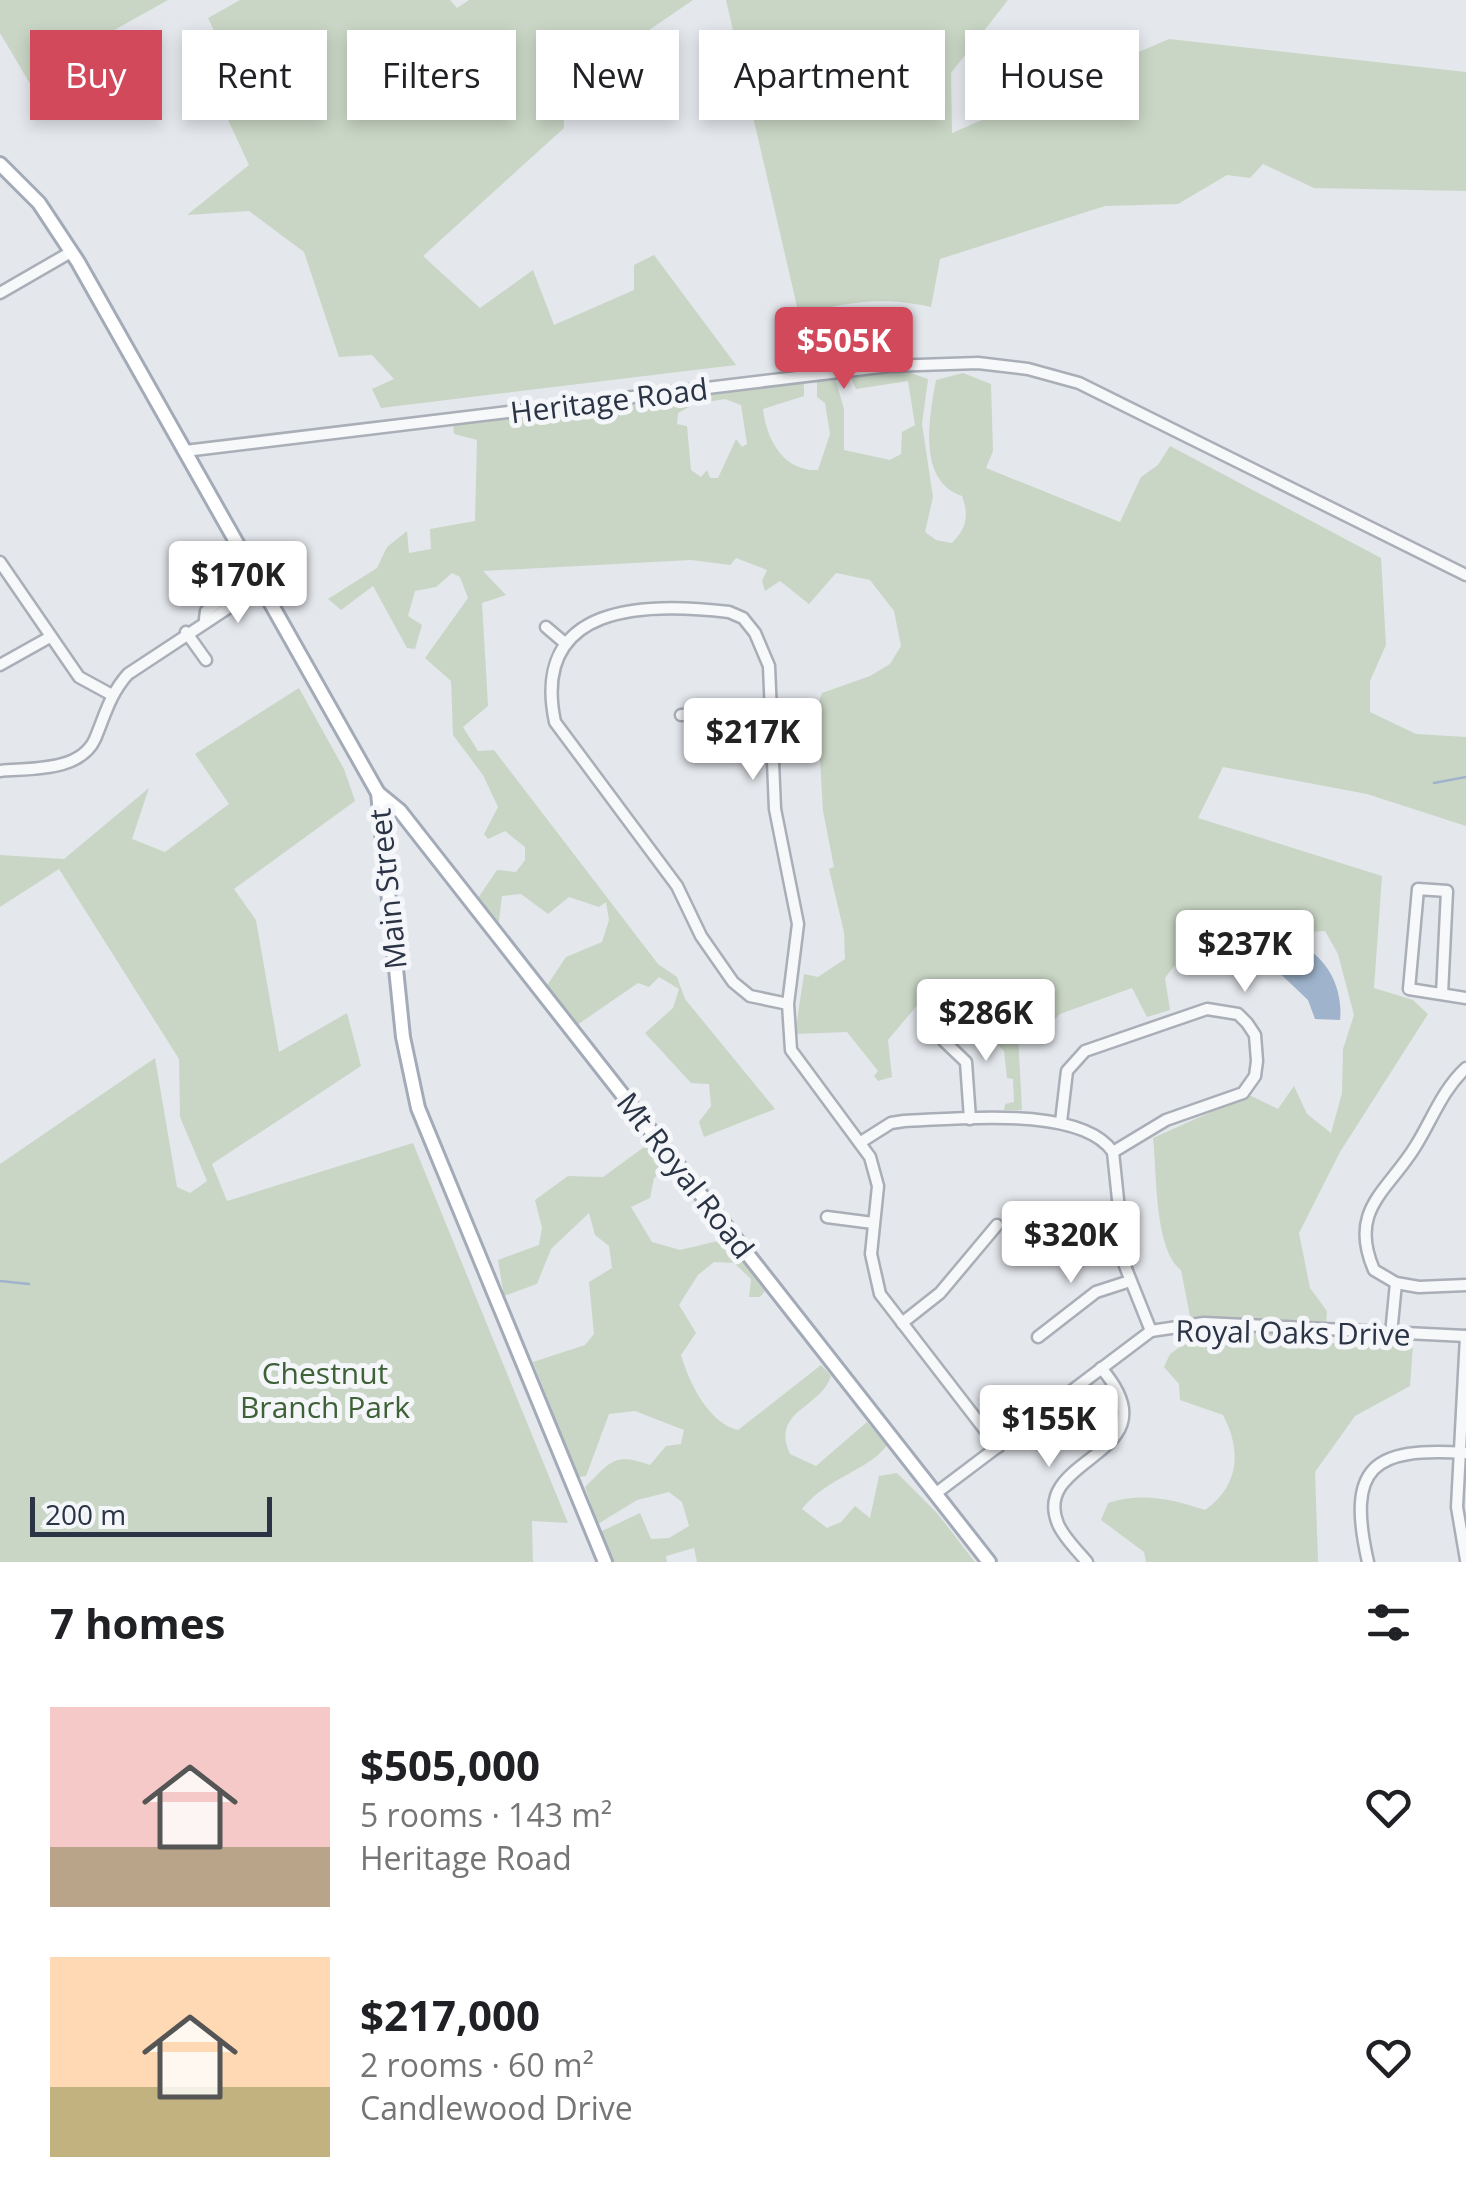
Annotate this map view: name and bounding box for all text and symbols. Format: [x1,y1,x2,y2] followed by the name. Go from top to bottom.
[30,30,162,120] chip: Buy
[182,30,327,120] chip: Rent
[347,30,516,120] chip: Filters
[536,30,679,120] chip: New
[699,30,945,120] chip: Apartment
[965,30,1139,120] chip: House
[774,307,914,392] pin: $505K
[797,318,891,361] text: $505K
[508,368,710,432] street label: Heritage Road
[168,541,308,626] pin: $170K
[191,552,285,595] text: $170K
[683,698,823,783] pin: $217K
[706,709,800,752] text: $217K
[358,807,416,971] street label: Main Street
[1175,910,1315,995] pin: $237K
[1198,921,1292,964] text: $237K
[916,979,1056,1064] pin: $286K
[939,990,1033,1033] text: $286K
[608,1083,764,1267] street label: Mt Royal Road
[1001,1201,1141,1286] pin: $320K
[1024,1212,1118,1255] text: $320K
[1175,1309,1411,1355] street label: Royal Oaks Drive
[240,1352,410,1427] park label: Chestnut Branch Park
[979,1385,1119,1470] pin: $155K
[1002,1396,1096,1439] text: $155K
[30,1492,272,1536] scale bar
[45,1495,126,1533] text: 200 m
[50,1594,225,1651] text: 7 homes
[1361,1595,1416,1650] icon: filters
[360,1736,540,1793] text: $505,000
[130,1747,250,1867] icon: home
[1361,1780,1416,1835] icon: heart
[360,1793,612,1836] text: 5 rooms · 143 m²
[360,1836,572,1879] text: Heritage Road
[360,1986,540,2043] text: $217,000
[130,1997,250,2117] icon: home
[1361,2030,1416,2085] icon: heart
[360,2043,594,2086] text: 2 rooms · 60 m²
[360,2086,633,2129] text: Candlewood Drive

